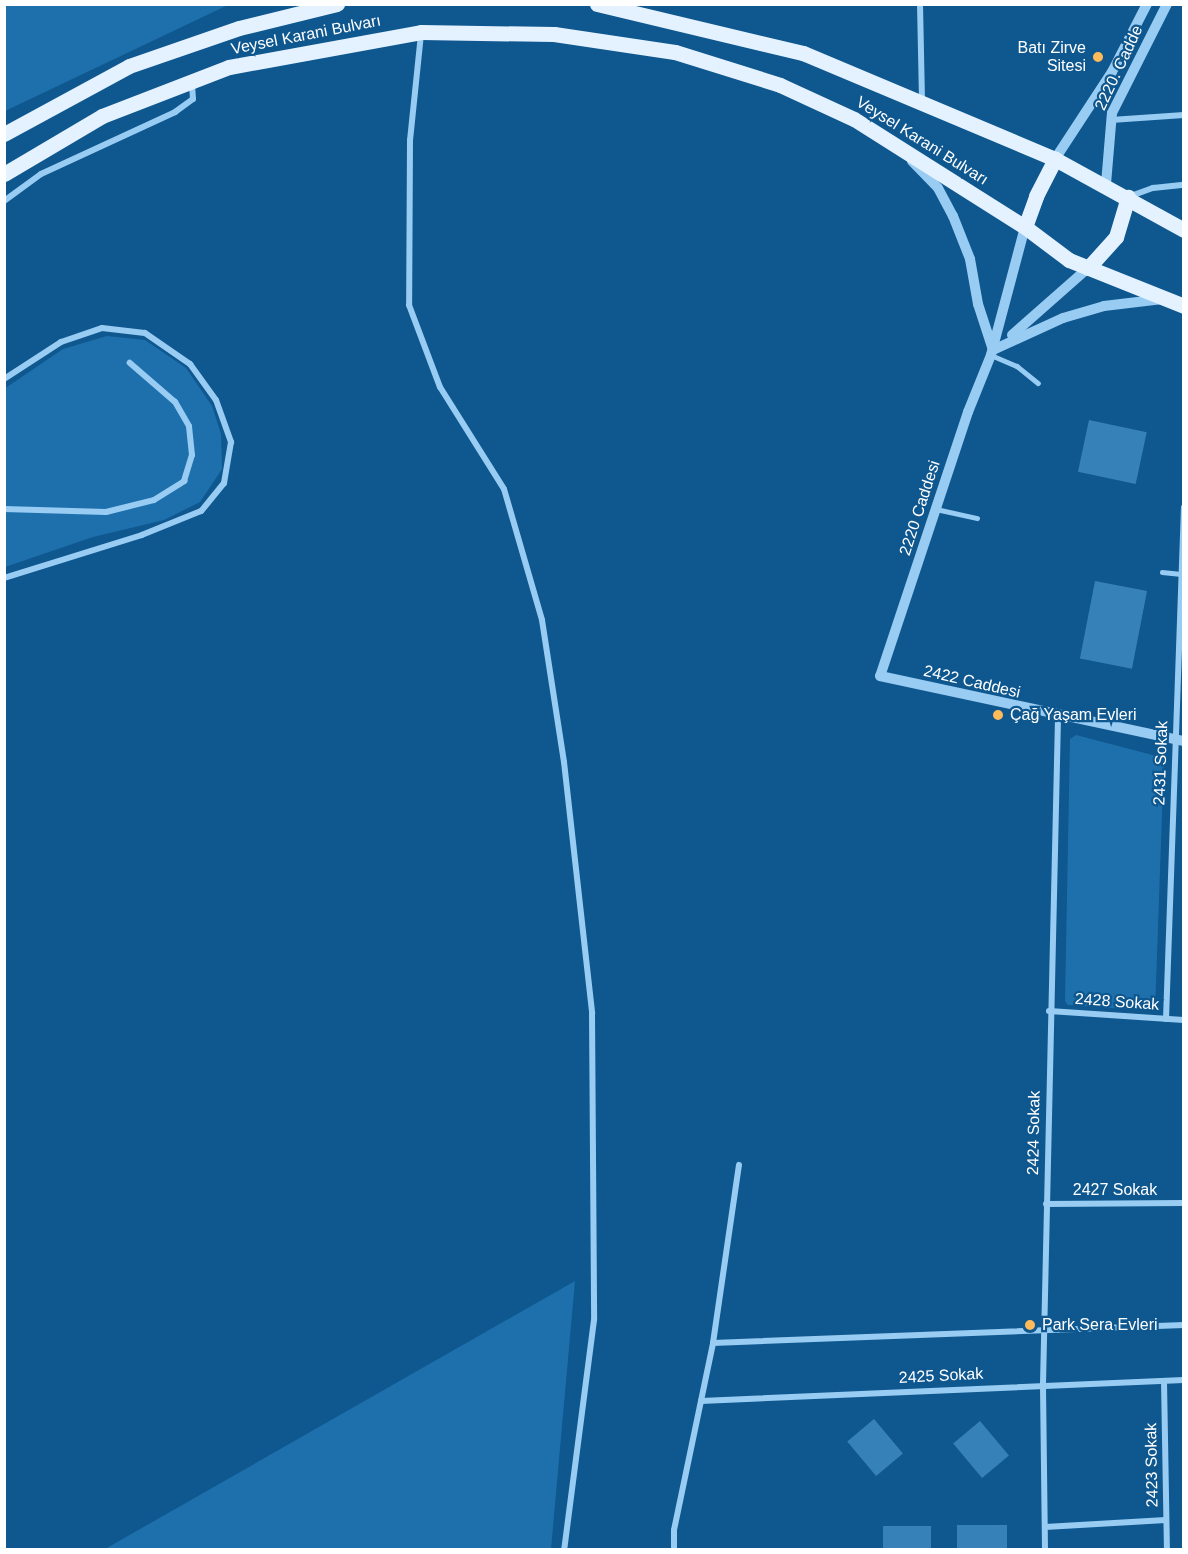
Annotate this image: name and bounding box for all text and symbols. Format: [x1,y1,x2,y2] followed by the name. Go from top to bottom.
[230,11,382,59] street label: Veysel Karani Bulvarı
[1091,22,1147,114] street label: 2220. Cadde
[1018,38,1086,76] place label: Batı Zirve Sitesi
[1091,50,1105,64] marker: Batı Zirve Sitesi
[852,93,992,189] street label: Veysel Karani Bulvarı
[896,458,944,558] street label: 2220 Caddesi
[922,662,1022,702] street label: 2422 Caddesi
[1010,705,1137,725] place label: Çağ Yaşam Evleri
[991,708,1005,722] marker: Çağ Yaşam Evleri
[1150,720,1172,806] street label: 2431 Sokak
[1074,989,1160,1015] street label: 2428 Sokak
[1024,1091,1044,1175] street label: 2424 Sokak
[1073,1180,1157,1200] street label: 2427 Sokak
[1042,1315,1158,1335] place label: Park Sera Evleri
[1023,1318,1037,1332] marker: Park Sera Evleri
[898,1364,984,1388] street label: 2425 Sokak
[1142,1423,1162,1507] street label: 2423 Sokak

